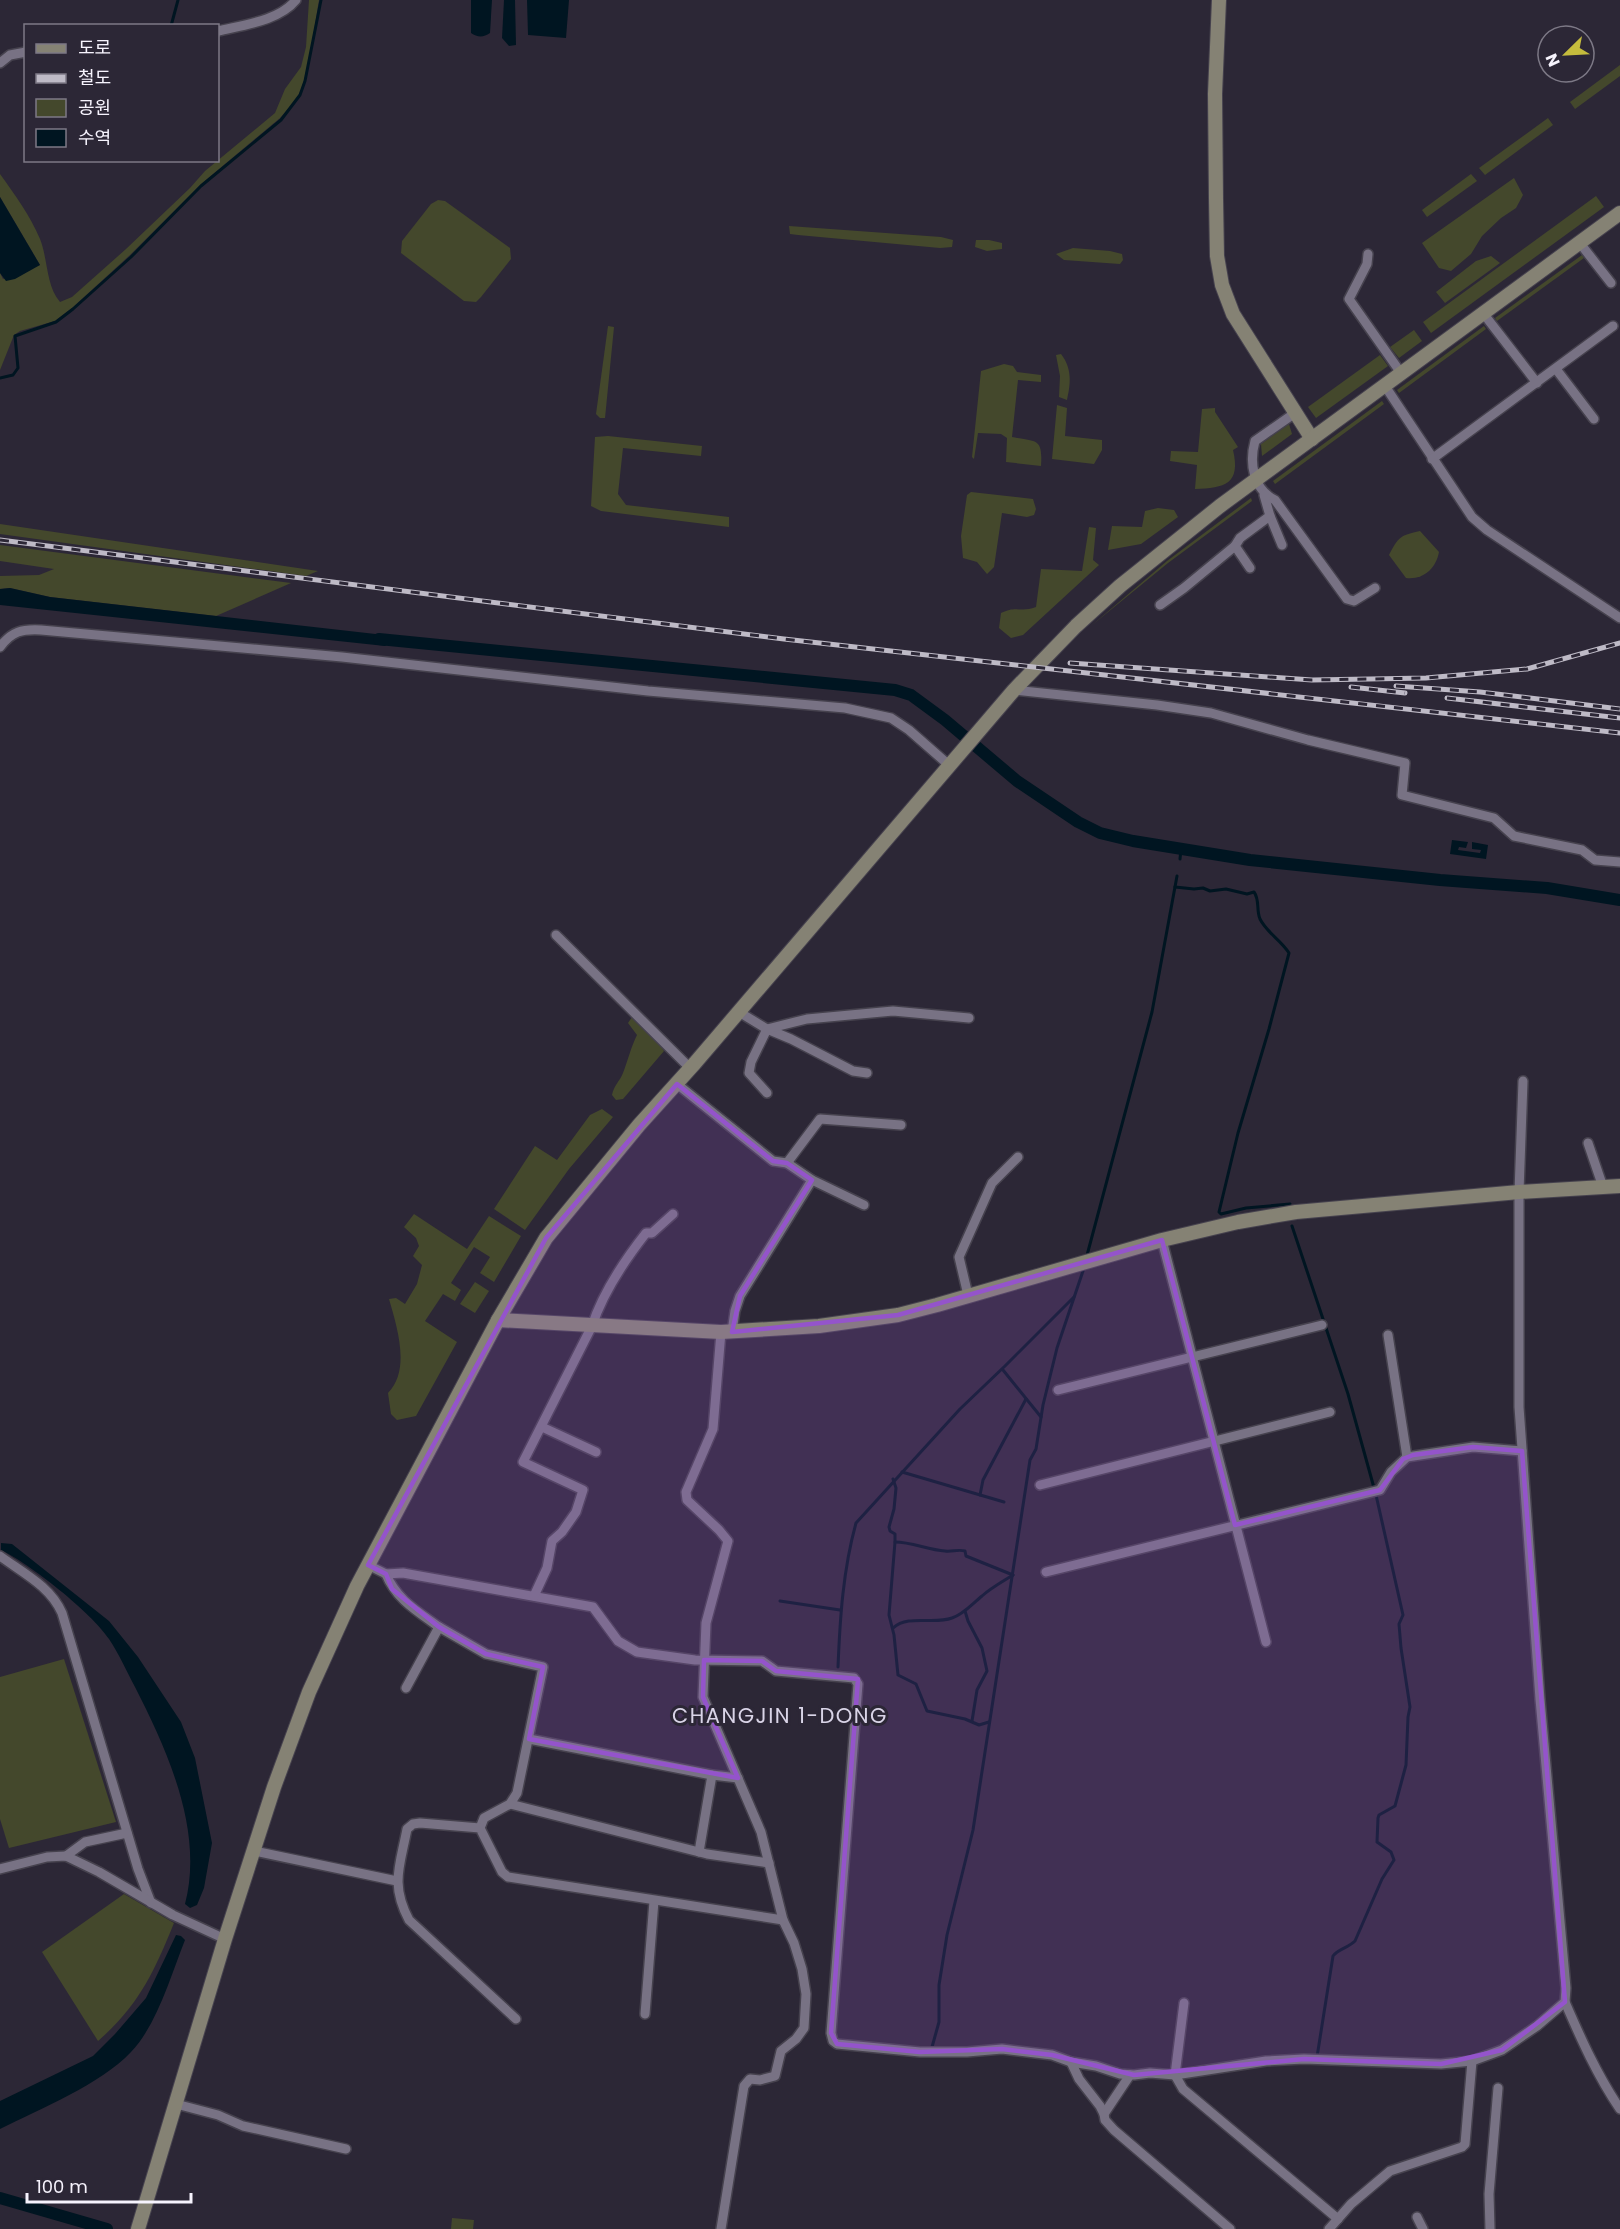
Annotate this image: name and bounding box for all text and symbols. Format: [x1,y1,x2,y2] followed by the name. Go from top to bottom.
[24,24,219,162] legend
[1536,24,1596,84] north arrow
[78,35,111,60] text: 도로
[1540,50,1566,70] text: N
[78,65,111,90] text: 철도
[78,95,111,120] text: 공원
[78,125,111,150] text: 수역
[672,1701,888,1730] district label: CHANGJIN 1-DONG
[27,2166,190,2204] scale bar
[36,2174,88,2199] text: 100 m

